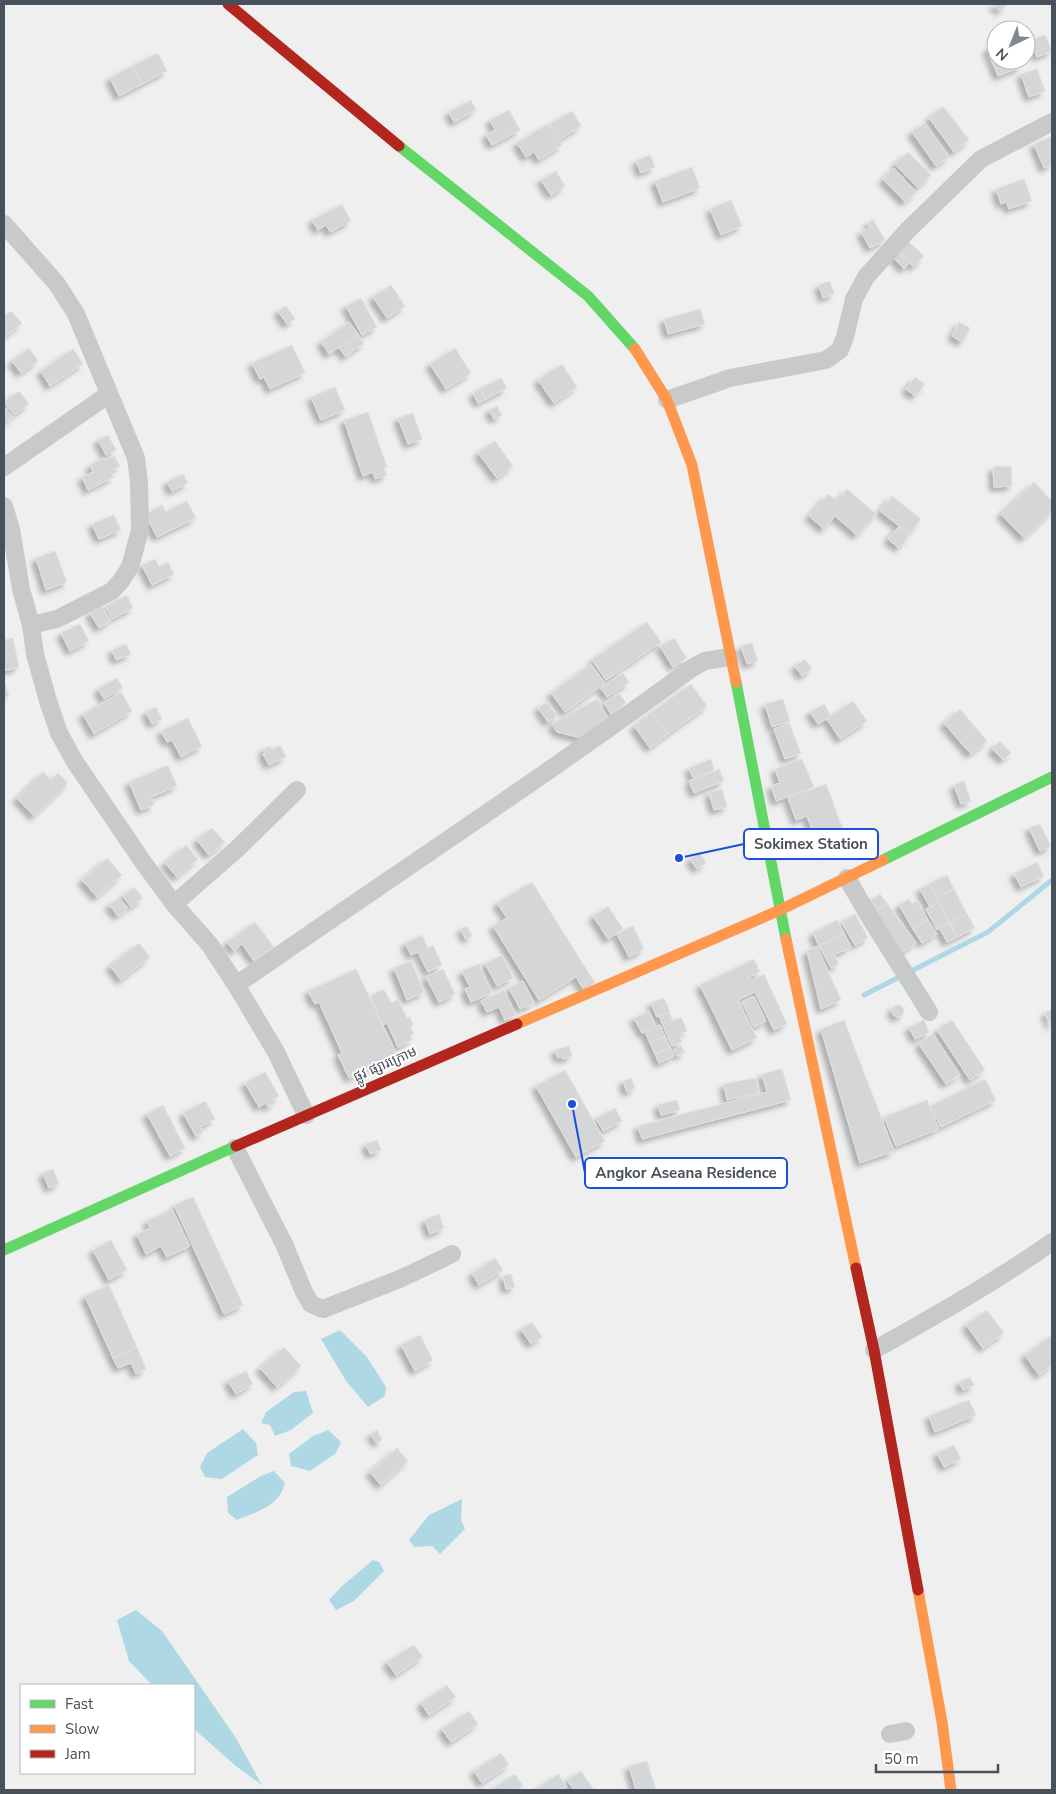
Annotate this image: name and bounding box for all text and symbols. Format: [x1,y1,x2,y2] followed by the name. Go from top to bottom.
[986,20,1036,70] north arrow
[992,44,1013,65] text: N
[744,829,878,859] callout: Sokimex Station
[754,834,868,854] text: Sokimex Station
[350,1041,421,1088] street label: ផ្លូវ ផ្សារក្រោម
[585,1158,787,1188] callout: Angkor Aseana Residence
[595,1163,777,1183] text: Angkor Aseana Residence
[20,1684,195,1774] legend
[65,1694,94,1714] text: Fast
[65,1719,100,1739] text: Slow
[876,1742,998,1774] scale bar
[64,1744,91,1764] text: Jam
[884,1749,919,1769] text: 50 m

